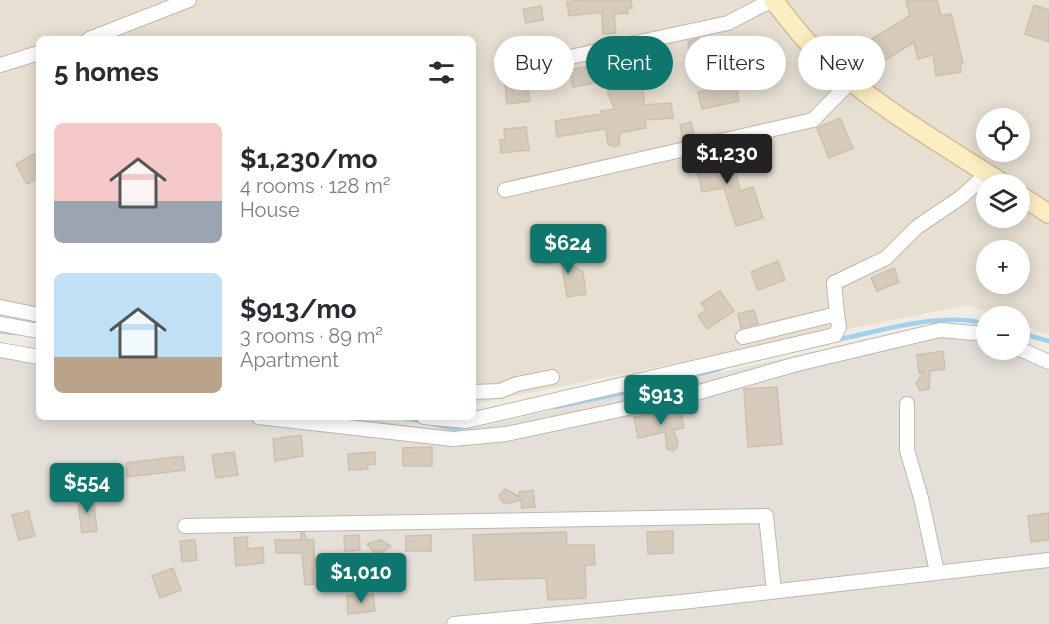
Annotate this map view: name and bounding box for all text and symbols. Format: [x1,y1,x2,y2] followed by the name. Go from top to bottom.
[494,36,574,90] chip: Buy
[586,36,673,90] chip: Rent
[685,36,786,90] chip: Filters
[798,36,885,90] chip: New
[425,56,458,89] icon: filters
[54,57,159,87] text: 5 homes
[976,108,1030,360] map controls
[976,108,1030,162] button: locate
[678,134,776,185] pin: $1,230
[696,141,758,165] text: $1,230
[240,144,378,174] text: $1,230/mo
[102,147,174,219] icon: home
[240,174,391,198] text: 4 rooms · 128 m²
[976,174,1030,228] button: layers
[240,198,300,222] text: House
[532,224,604,275] pin: $624
[544,231,592,255] text: $624
[976,240,1030,294] button: +
[240,294,356,324] text: $913/mo
[102,297,174,369] icon: home
[976,306,1030,360] button: −
[240,324,383,348] text: 3 rooms · 89 m²
[240,348,339,372] text: Apartment
[625,375,697,426] pin: $913
[638,382,684,406] text: $913
[51,463,123,514] pin: $554
[64,470,110,494] text: $554
[312,553,410,604] pin: $1,010
[330,560,392,584] text: $1,010

